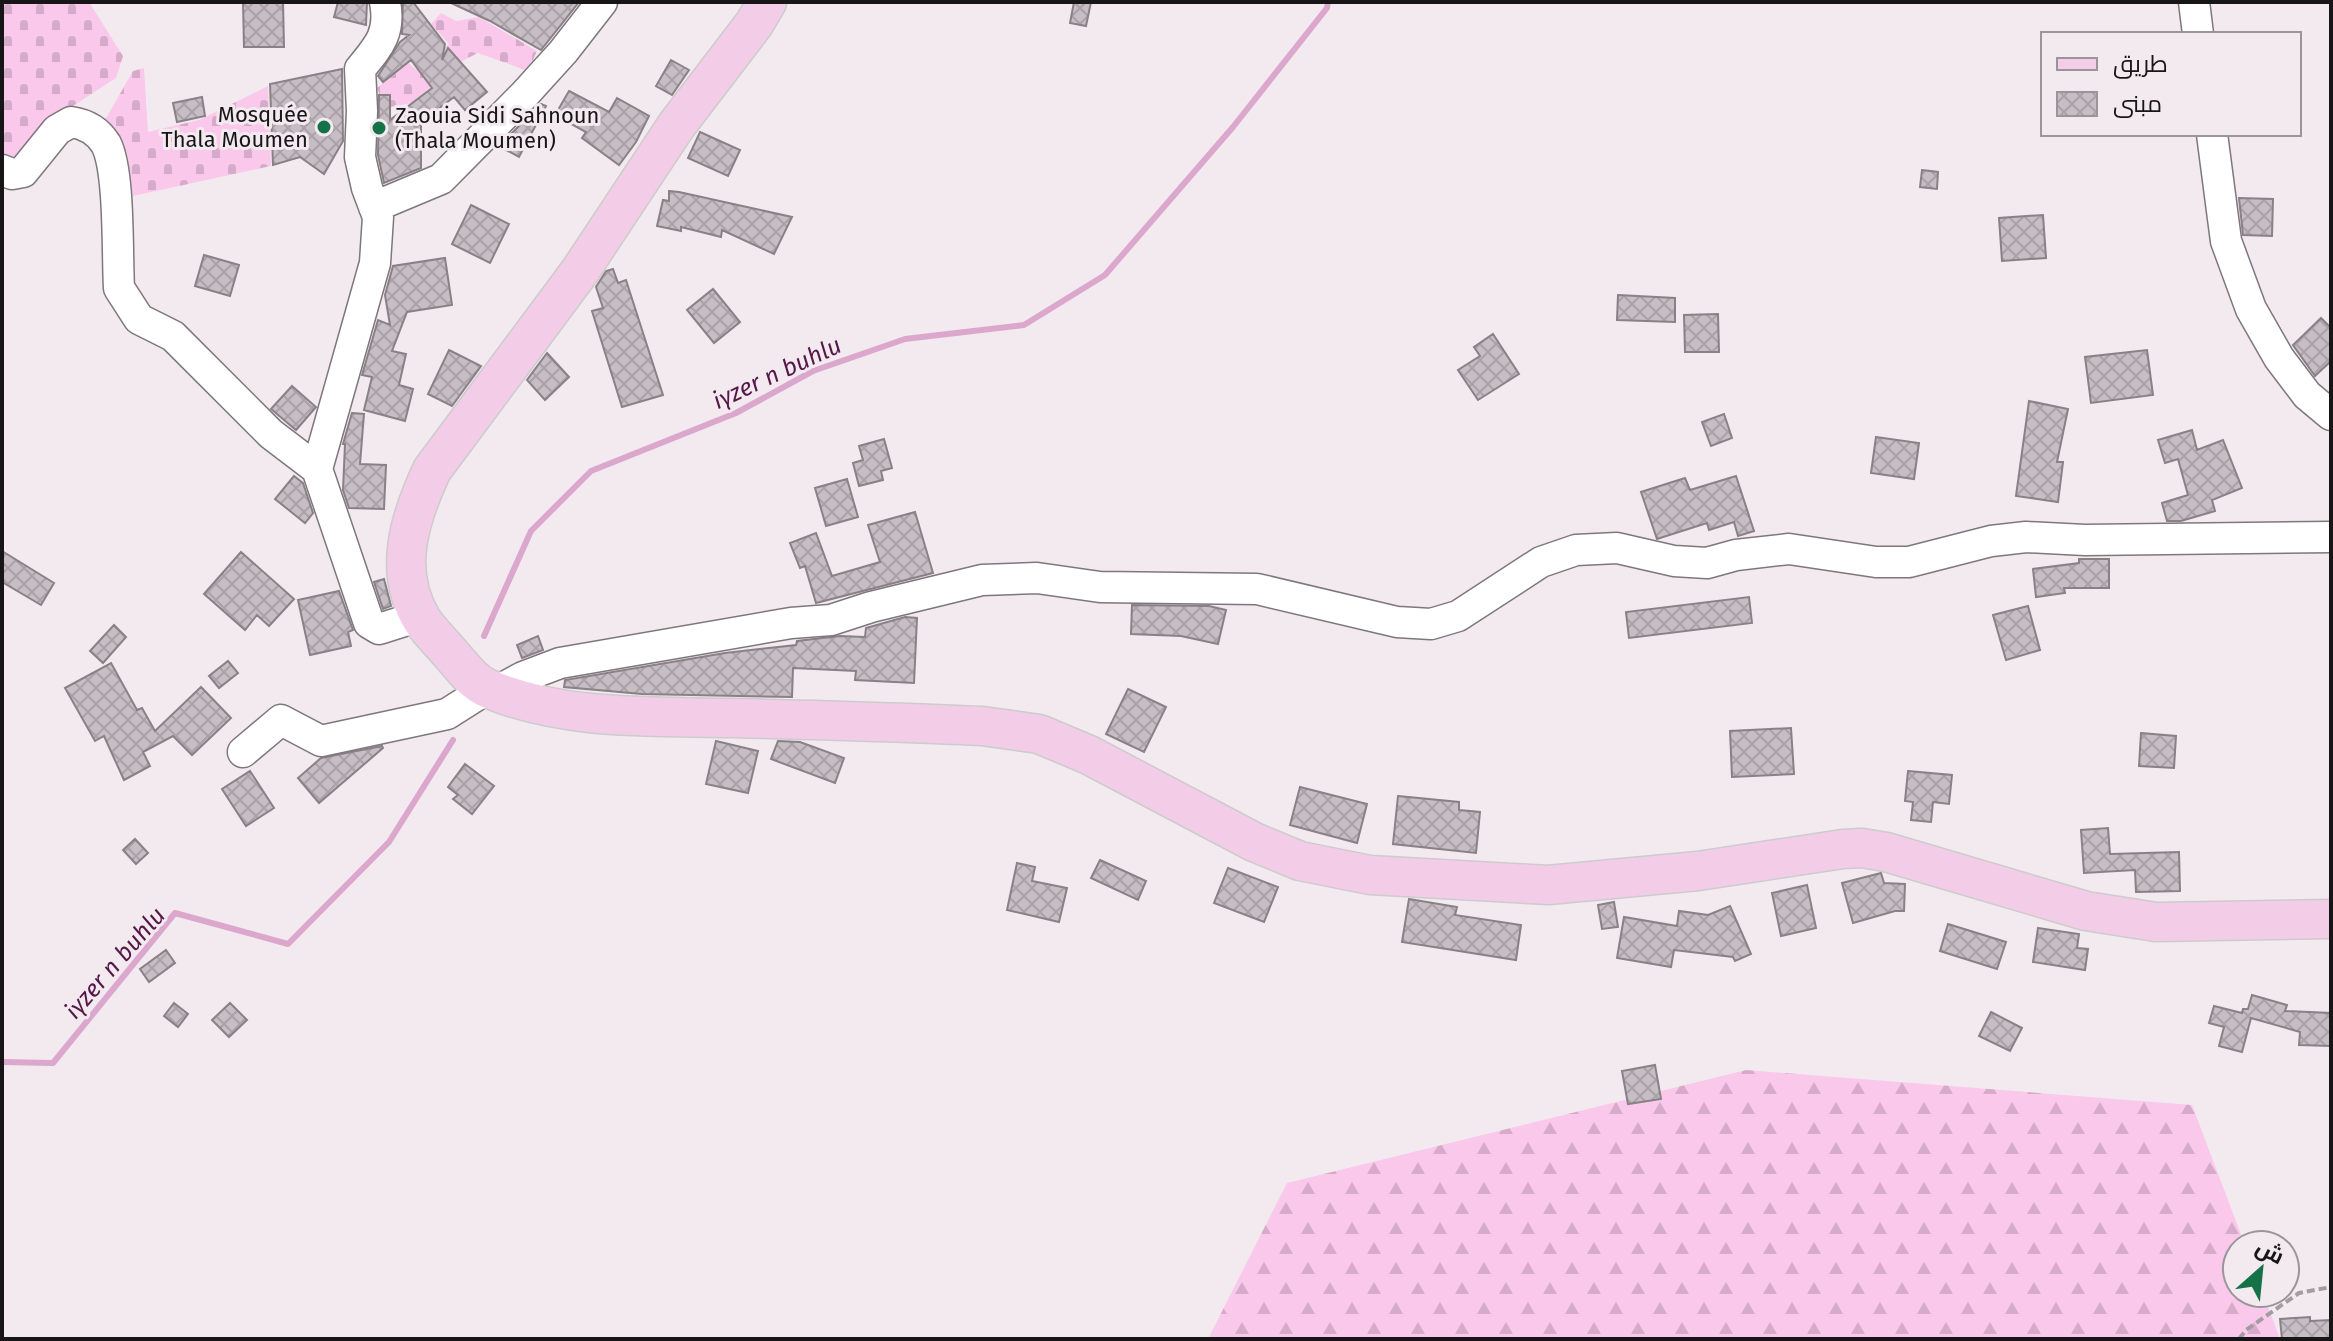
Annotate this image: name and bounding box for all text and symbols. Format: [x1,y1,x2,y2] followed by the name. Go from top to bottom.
[2041,32,2301,136] legend
[2113,50,2168,79] text: طريق
[2113,90,2162,118] text: مبنى
[161,101,308,153] place label: Mosquée Thala Moumen
[395,102,599,154] place label: Zaouia Sidi Sahnoun (Thala Moumen)
[315,118,333,136] marker: Mosquée Thala Moumen
[370,119,388,137] marker: Zaouia Sidi Sahnoun (Thala Moumen)
[708,331,846,415] water label: iγzer n buhlu
[59,902,171,1024] water label: iγzer n buhlu
[2221,1229,2301,1309] north arrow
[2251,1233,2289,1270] text: ش

